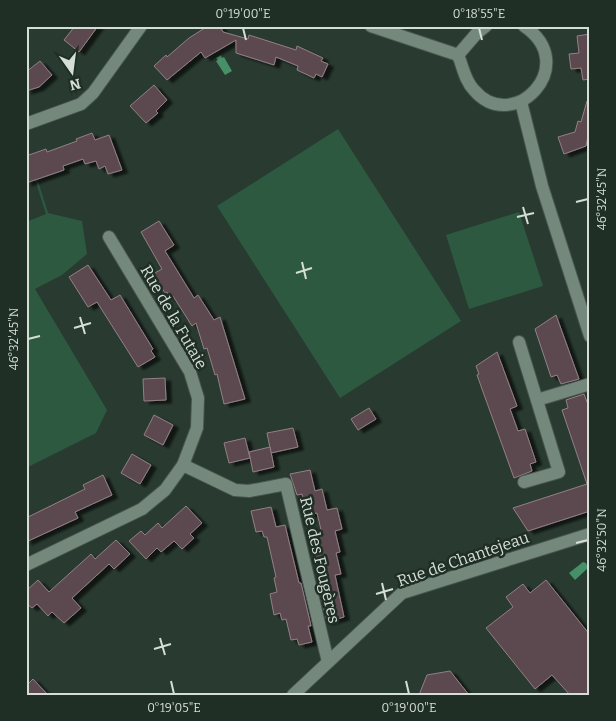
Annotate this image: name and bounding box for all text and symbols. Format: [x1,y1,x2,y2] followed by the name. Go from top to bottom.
[216,7,270,21] text: 0°19'00"E
[453,7,505,21] text: 0°18'55"E
[48,48,98,98] north arrow
[68,75,82,94] text: N
[595,167,609,230] text: 46°32'45"N
[137,262,211,372] street label: Rue de la Futaie
[7,307,21,370] text: 46°32'45"N
[296,495,344,625] street label: Rue des Fougères
[595,508,609,572] text: 46°32'50"N
[395,528,531,590] street label: Rue de Chantejeau
[147,701,201,715] text: 0°19'05"E
[382,701,436,715] text: 0°19'00"E

